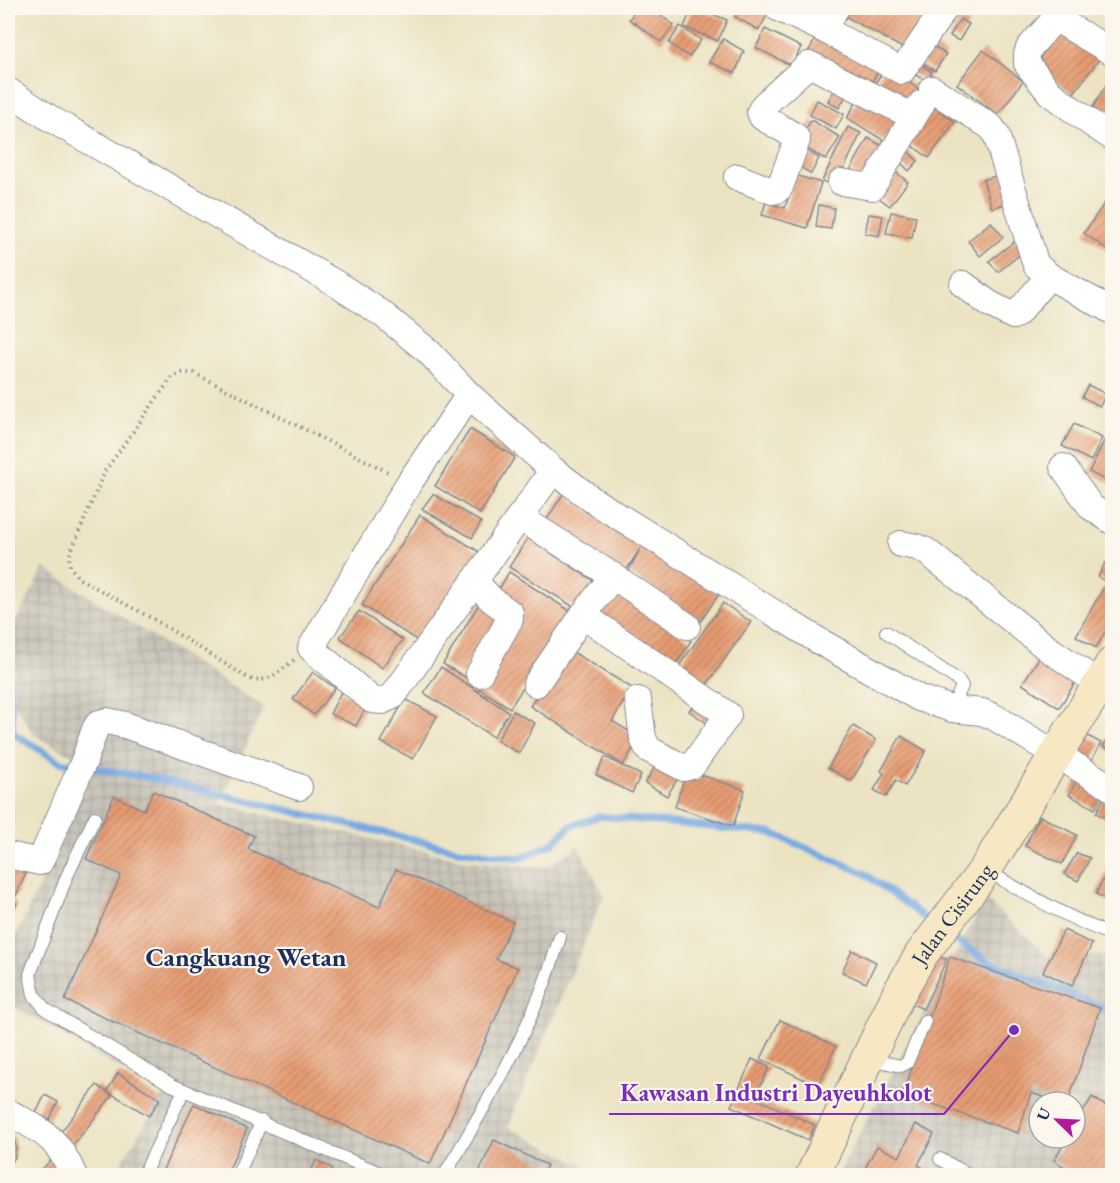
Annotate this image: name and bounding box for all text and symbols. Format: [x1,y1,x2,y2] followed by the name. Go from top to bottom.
[903,858,1000,971] street label: Jalan Cisirung
[145,940,347,974] district label: Cangkuang Wetan
[609,1072,944,1114] callout: Kawasan Industri Dayeuhkolot
[620,1077,932,1109] text: Kawasan Industri Dayeuhkolot
[1027,1090,1087,1150] north arrow
[1032,1104,1056,1124] text: U

